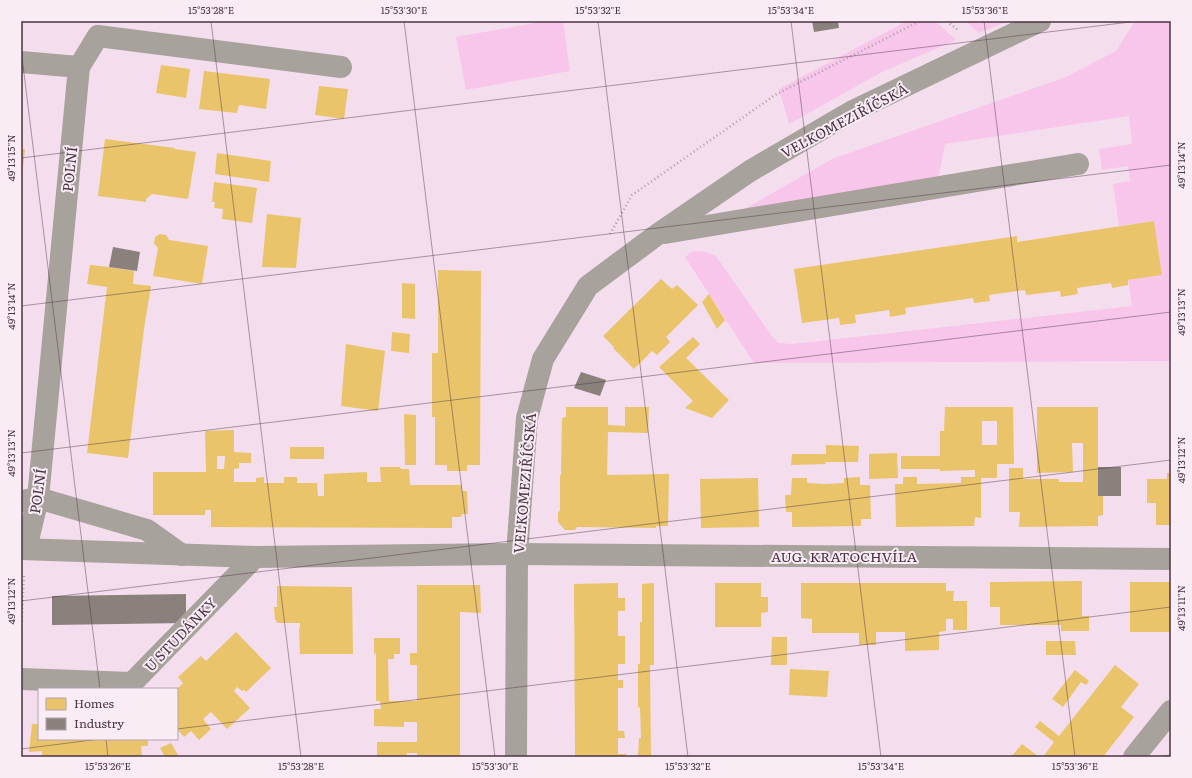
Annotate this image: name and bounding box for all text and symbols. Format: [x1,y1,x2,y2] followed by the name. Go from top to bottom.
[188,2,234,17] text: 15°53'28"E
[381,2,427,17] text: 15°53'30"E
[575,2,621,17] text: 15°53'32"E
[768,2,814,17] text: 15°53'34"E
[962,2,1008,17] text: 15°53'36"E
[777,78,912,162] street label: VELKOMEZIŘÍČSKÁ
[3,134,18,182] text: 49°13'15"N
[1173,141,1188,189] text: 49°13'14"N
[57,145,81,193] street label: POLNÍ
[3,282,18,330] text: 49°13'14"N
[1173,288,1188,336] text: 49°13'13"N
[508,411,540,554] street label: VELKOMEZIŘÍČSKÁ
[3,429,18,477] text: 49°13'13"N
[1173,436,1188,484] text: 49°13'12"N
[24,467,50,515] street label: POLNÍ
[771,546,918,566] street label: AUG. KRATOCHVÍLA
[3,577,18,625] text: 49°13'12"N
[1173,585,1188,631] text: 49°13'11"N
[139,592,221,676] street label: U STUDÁNKY
[38,688,178,740] legend
[74,694,114,712] text: Homes
[74,714,124,732] text: Industry
[85,758,131,773] text: 15°53'26"E
[278,758,324,773] text: 15°53'28"E
[472,758,518,773] text: 15°53'30"E
[665,758,711,773] text: 15°53'32"E
[858,758,904,773] text: 15°53'34"E
[1052,758,1098,773] text: 15°53'36"E

